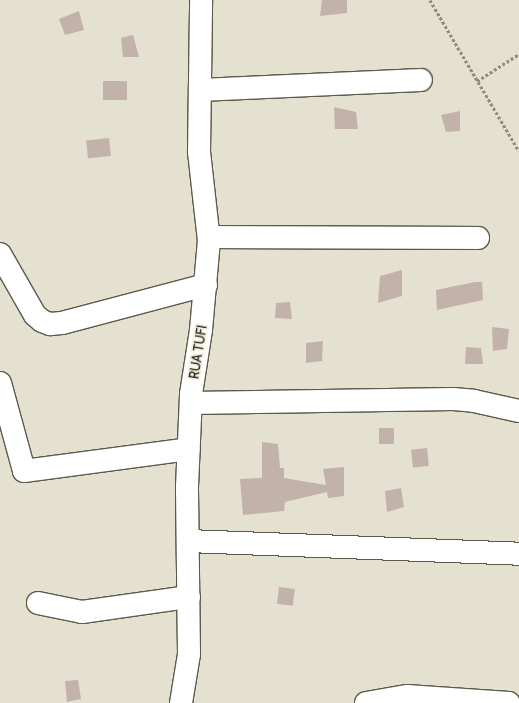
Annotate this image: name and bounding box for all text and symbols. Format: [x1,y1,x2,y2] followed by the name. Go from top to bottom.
[186,324,210,380] street label: RUA TUFI

